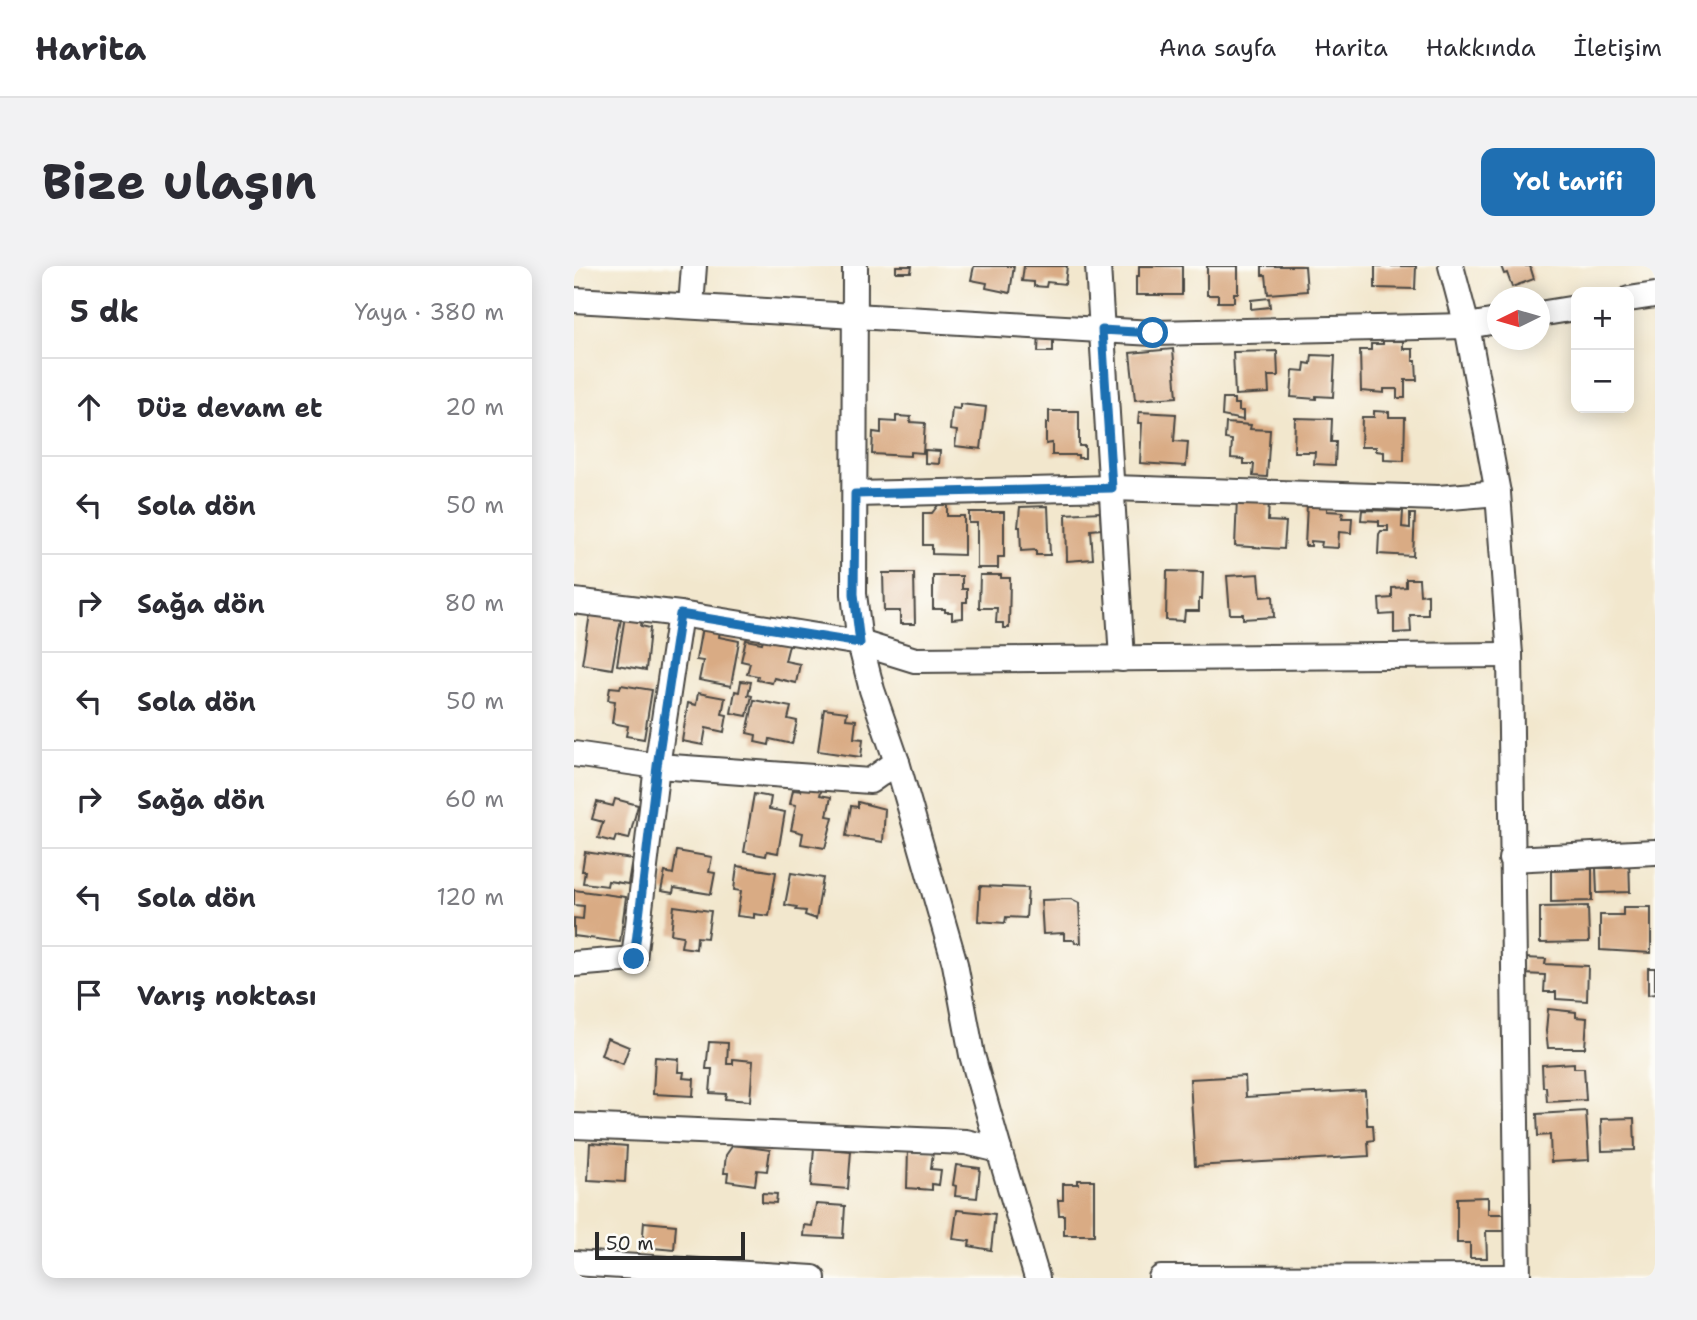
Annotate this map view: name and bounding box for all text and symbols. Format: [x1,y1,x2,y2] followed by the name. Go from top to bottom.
[35,26,146,71] text: Harita
[1159,32,1276,64] text: Ana sayfa
[1314,32,1388,64] text: Harita
[1426,32,1536,64] text: Hakkında
[1574,32,1662,64] text: İletişim
[1481,148,1655,216] button: Yol tarifi
[42,149,317,215] text: Bize ulaşın
[1487,287,1550,350] north arrow
[1571,287,1634,413] map controls
[1571,287,1634,350] button: +
[70,291,139,332] text: 5 dk
[354,297,504,327] text: Yaya · 380 m
[1137,317,1168,348] route start
[1571,350,1634,413] button: −
[70,388,108,426] icon: ahead
[137,390,322,425] text: Düz devam et
[445,392,504,422] text: 20 m
[70,486,108,524] icon: left
[137,488,256,523] text: Sola dön
[446,490,504,520] text: 50 m
[70,584,108,622] icon: right
[137,586,265,621] text: Sağa dön
[445,588,504,618] text: 80 m
[70,682,108,720] icon: left
[137,684,256,719] text: Sola dön
[446,686,504,716] text: 50 m
[70,780,108,818] icon: right
[137,782,265,817] text: Sağa dön
[445,784,504,814] text: 60 m
[70,878,108,916] icon: left
[137,880,256,915] text: Sola dön
[436,882,504,912] text: 120 m
[618,943,649,974] route end
[70,976,108,1014] icon: arrive
[137,978,317,1013] text: Varış noktası
[595,1229,746,1261] scale bar
[606,1231,654,1256] text: 50 m

